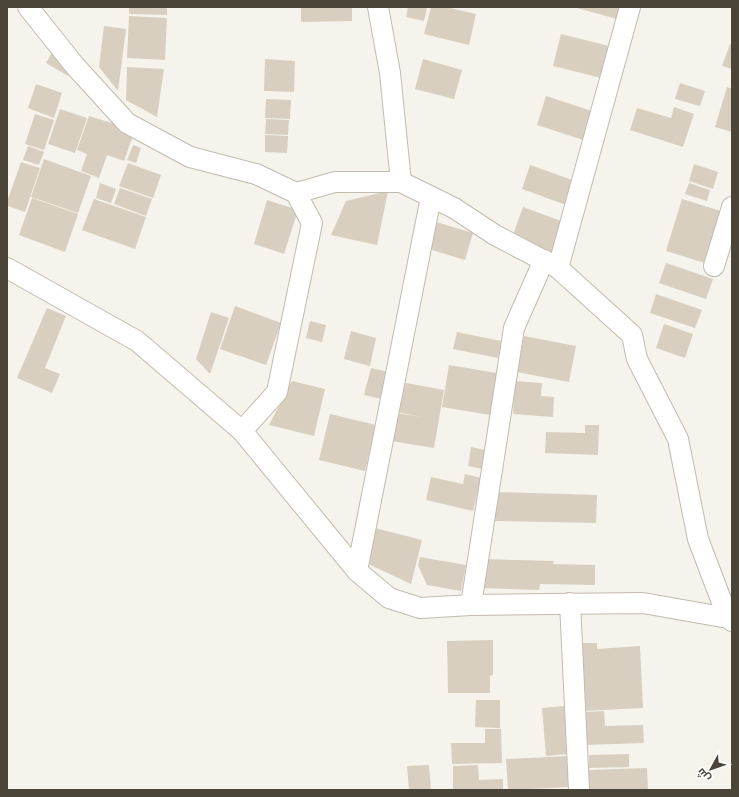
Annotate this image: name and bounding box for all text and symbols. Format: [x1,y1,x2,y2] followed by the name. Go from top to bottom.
[691,749,731,789] north arrow
[694,766,713,785] text: ش

